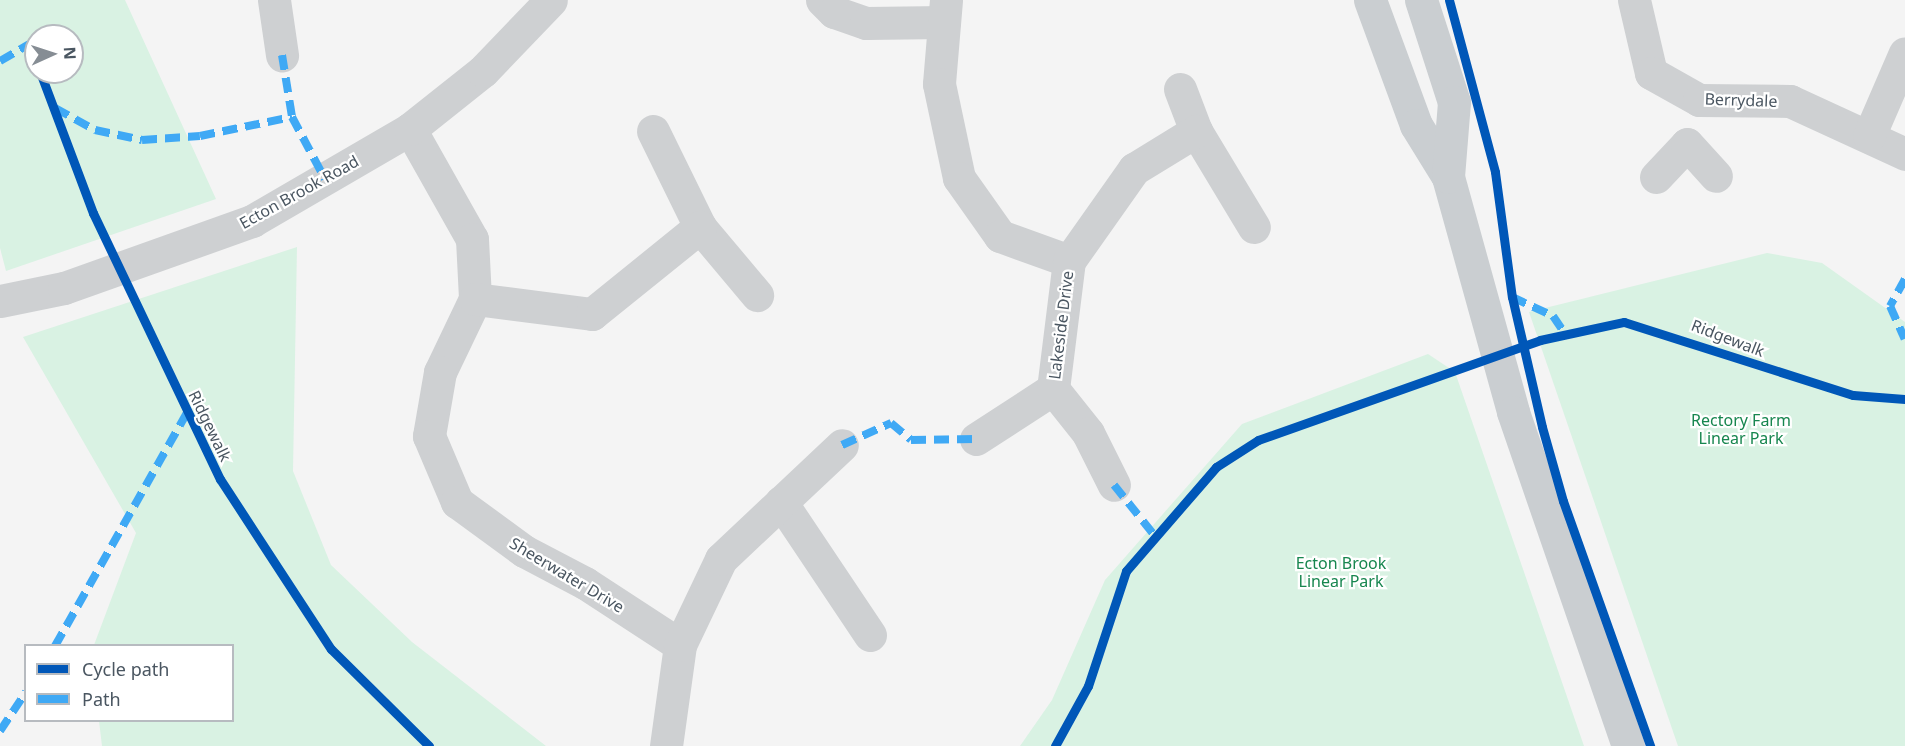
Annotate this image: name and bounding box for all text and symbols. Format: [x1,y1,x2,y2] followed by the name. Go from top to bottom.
[24,24,84,84] north arrow
[59,46,81,60] text: N
[1704,89,1778,111] street label: Berrydale
[236,151,362,233] street label: Ecton Brook Road
[1045,270,1077,380] street label: Lakeside Drive
[1689,315,1767,361] street label: Ridgewalk
[185,387,235,465] street label: Ridgewalk
[1691,410,1791,448] park label: Rectory Farm Linear Park
[506,533,628,617] street label: Sheerwater Drive
[1296,553,1386,591] park label: Ecton Brook Linear Park
[24,644,234,722] legend
[82,657,169,681] text: Cycle path
[82,687,121,711] text: Path

